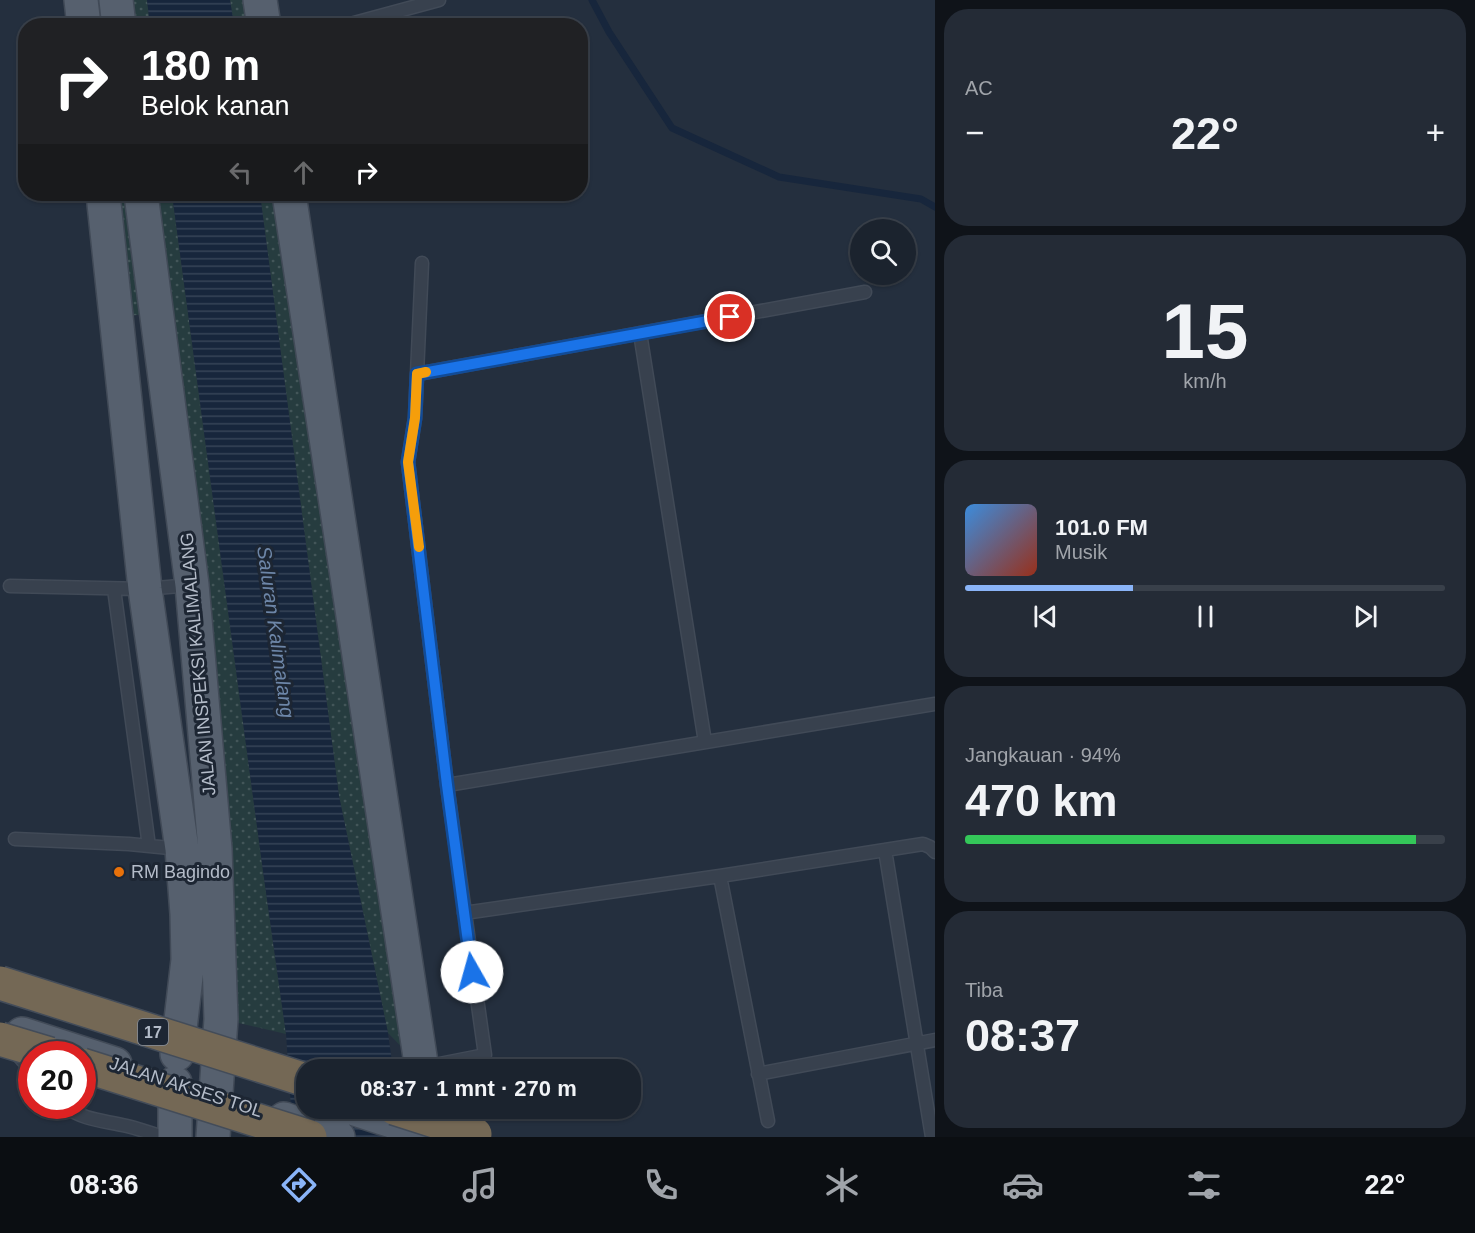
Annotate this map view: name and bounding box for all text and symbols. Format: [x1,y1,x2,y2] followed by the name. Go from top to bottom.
[42,42,120,120] icon: right
[141,42,260,89] text: 180 m
[965,77,993,99] text: AC
[141,91,290,121] text: Belok kanan
[1171,108,1239,159] text: 22°
[965,114,984,151] text: −
[1426,114,1445,151] text: +
[224,156,257,189] icon: left
[287,156,320,189] icon: ahead
[350,156,383,189] icon: right
[850,219,916,285] map controls
[850,219,916,285] button: search
[1162,287,1248,375] text: 15
[704,291,755,342] pin
[713,300,746,333] icon: arrive
[1183,370,1227,392] text: km/h
[1055,515,1148,540] text: 101.0 FM
[177,532,219,796] street label: JALAN INSPEKSI KALIMALANG
[1055,541,1107,563] text: Musik
[253,545,299,719] water label: Saluran Kalimalang
[1029,600,1062,633] icon: previous
[1189,600,1222,633] icon: pause
[1349,600,1382,633] icon: next
[965,744,1121,766] text: Jangkauan · 94%
[965,775,1118,826] text: 470 km
[131,862,230,882] place label: RM Bagindo
[112,865,126,879] marker: RM Bagindo
[440,940,504,1004] position arrow
[965,979,1003,1001] text: Tiba
[965,1010,1080,1061] text: 08:37
[138,1019,168,1045] road number: 17
[18,1041,96,1119] speed limit sign: 20
[107,1053,265,1121] street label: JALAN AKSES TOL
[360,1076,577,1101] text: 08:37 · 1 mnt · 270 m
[278,1164,320,1206] icon: directions
[459,1164,501,1206] icon: music
[640,1164,682,1206] icon: phone
[821,1164,863,1206] icon: climate
[1002,1164,1044,1206] icon: car
[1183,1164,1225,1206] icon: filters
[70,1170,139,1200] text: 08:36
[1365,1170,1405,1200] text: 22°

